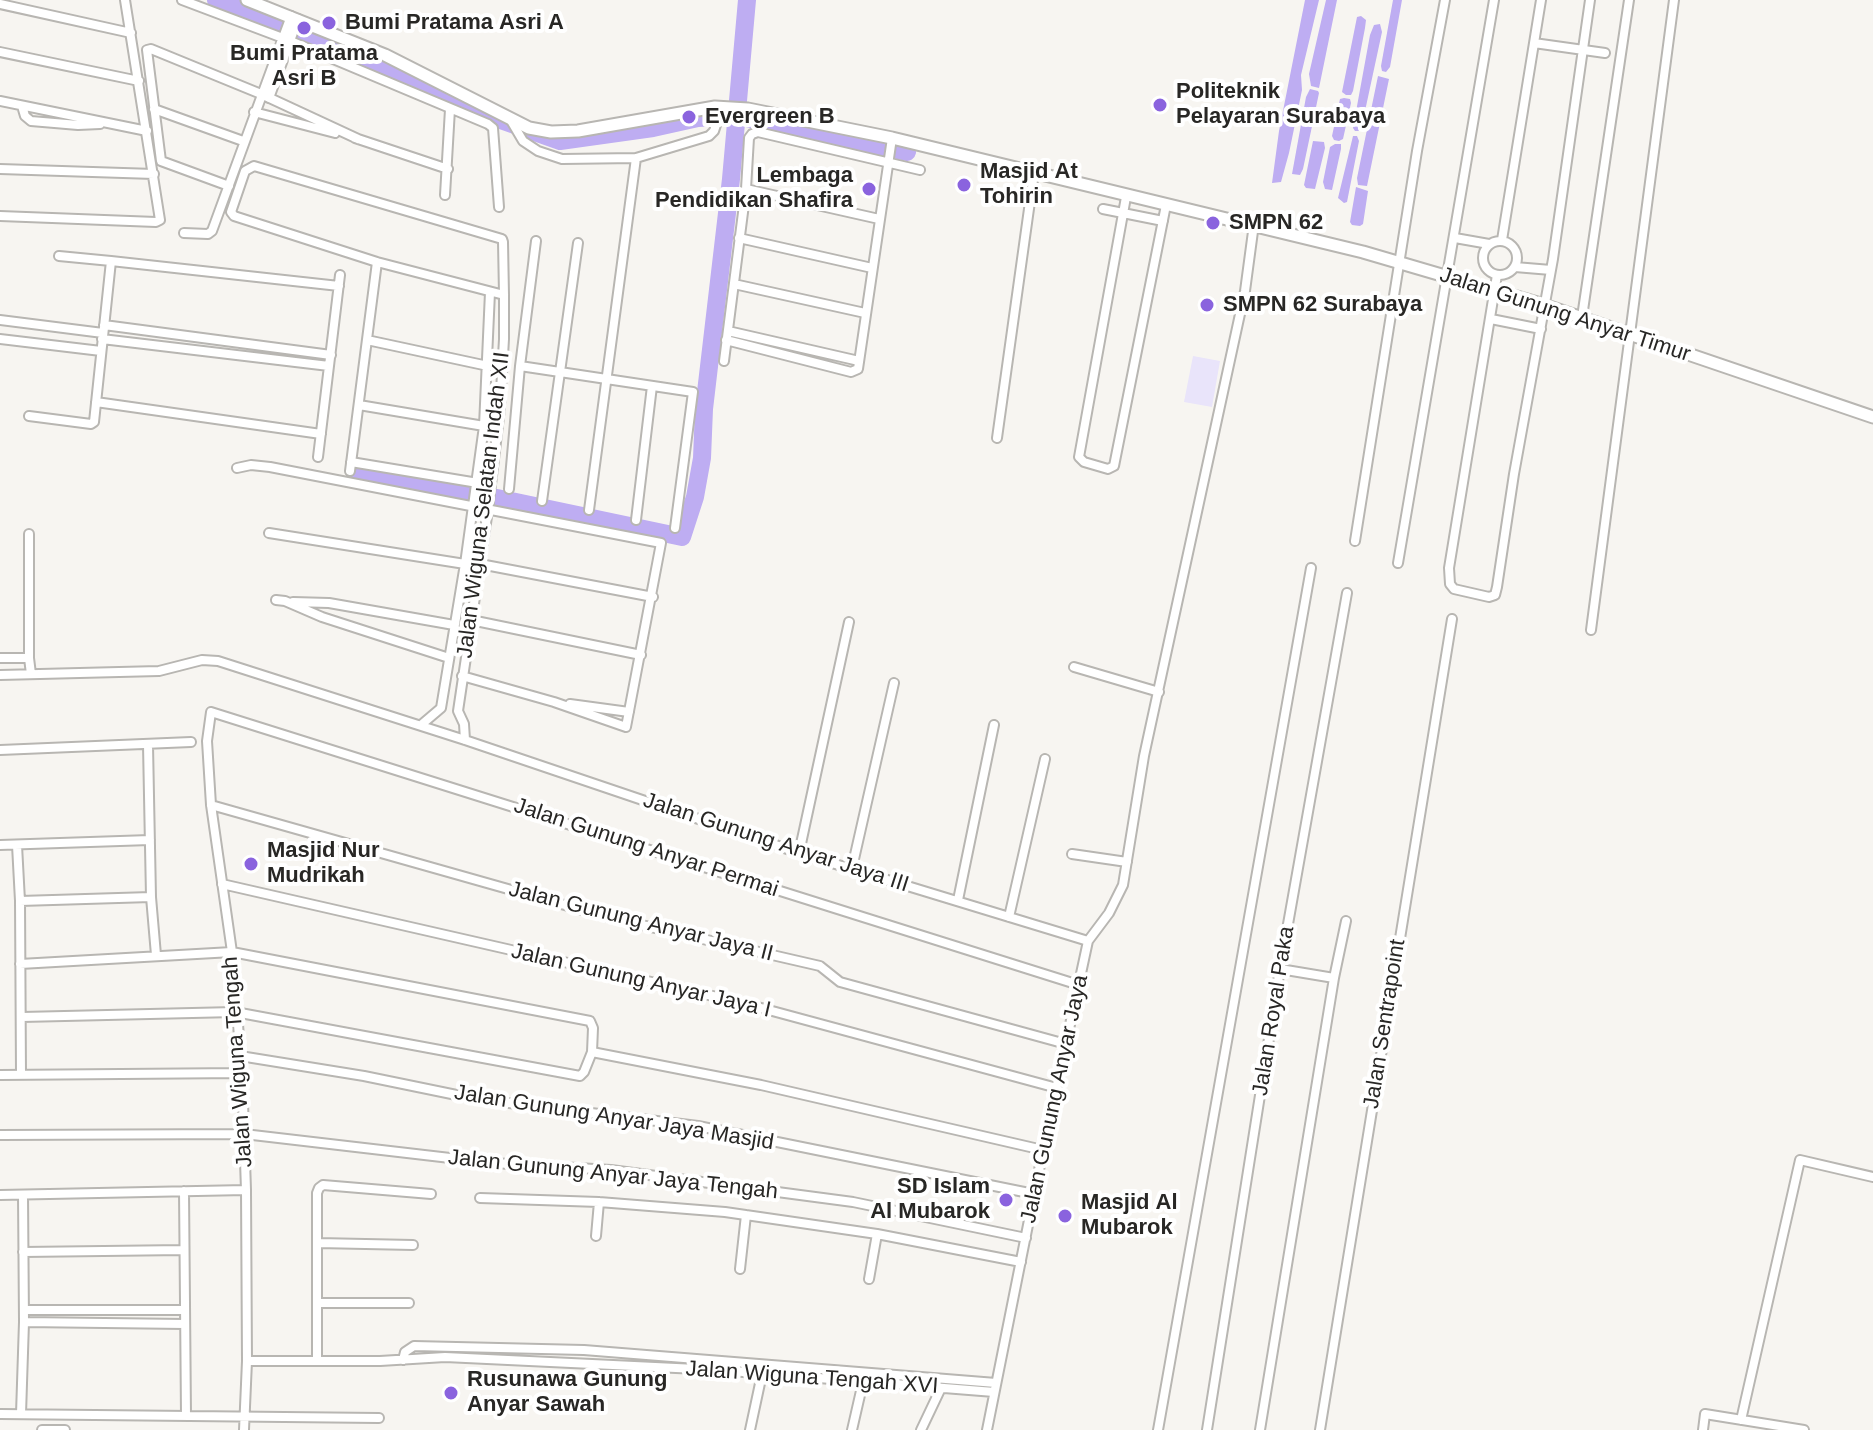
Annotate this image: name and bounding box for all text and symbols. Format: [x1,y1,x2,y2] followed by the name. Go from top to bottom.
[345,10,564,36] place label: Bumi Pratama Asri A
[320,14,338,32] marker: Bumi Pratama Asri A
[295,19,313,37] marker: Bumi Pratama Asri B
[230,41,378,92] place label: Bumi Pratama Asri B
[1176,79,1385,130] place label: Politeknik Pelayaran Surabaya
[1151,96,1169,114] marker: Politeknik Pelayaran Surabaya
[705,104,835,130] place label: Evergreen B
[680,108,698,126] marker: Evergreen B
[980,159,1078,210] place label: Masjid At Tohirin
[655,163,853,214] place label: Lembaga Pendidikan Shafira
[955,176,973,194] marker: Masjid At Tohirin
[860,180,878,198] marker: Lembaga Pendidikan Shafira
[1229,210,1323,236] place label: SMPN 62
[1204,214,1222,232] marker: SMPN 62
[1436,262,1694,368] street label: Jalan Gunung Anyar Timur
[1223,292,1422,318] place label: SMPN 62 Surabaya
[1198,296,1216,314] marker: SMPN 62 Surabaya
[452,350,516,660] street label: Jalan Wiguna Selatan Indah XII
[640,788,912,898] street label: Jalan Gunung Anyar Jaya III
[510,793,782,903] street label: Jalan Gunung Anyar Permai
[267,838,379,890] place label: Masjid Nur Mudrikah
[242,855,260,873] marker: Masjid Nur Mudrikah
[506,876,776,968] street label: Jalan Gunung Anyar Jaya II
[1248,924,1300,1098] street label: Jalan Royal Paka
[1359,937,1411,1111] street label: Jalan Sentrapoint
[509,938,773,1024] street label: Jalan Gunung Anyar Jaya I
[217,956,259,1168] street label: Jalan Wiguna Tengah
[1016,972,1094,1226] street label: Jalan Gunung Anyar Jaya
[452,1080,776,1156] street label: Jalan Gunung Anyar Jaya Masjid
[447,1145,779,1205] street label: Jalan Gunung Anyar Jaya Tengah
[870,1174,990,1226] place label: SD Islam Al Mubarok
[1081,1190,1178,1242] place label: Masjid Al Mubarok
[997,1191,1015,1209] marker: SD Islam Al Mubarok
[1056,1207,1074,1225] marker: Masjid Al Mubarok
[685,1356,939,1400] street label: Jalan Wiguna Tengah XVI
[467,1367,667,1418] place label: Rusunawa Gunung Anyar Sawah
[442,1384,460,1402] marker: Rusunawa Gunung Anyar Sawah

